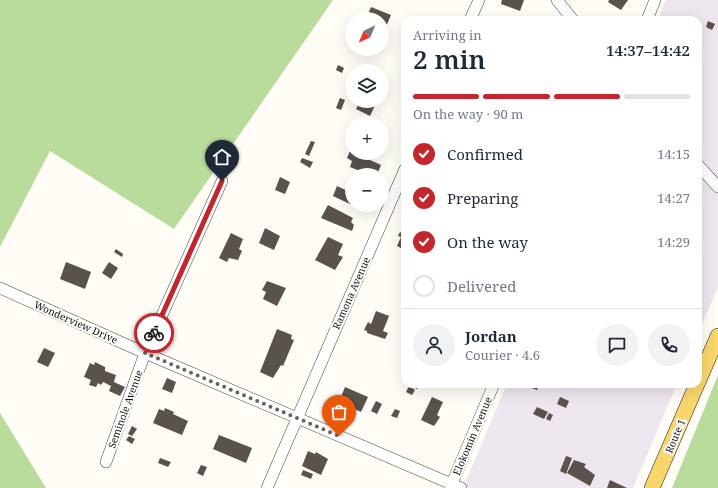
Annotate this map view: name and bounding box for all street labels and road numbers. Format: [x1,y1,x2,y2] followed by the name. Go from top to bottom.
[329,255,373,331] street label: Ramona Avenue
[32,297,120,347] street label: Wonderview Drive
[104,368,146,450] street label: Seminole Avenue
[449,395,495,477] street label: Elokomin Avenue
[662,417,688,455] street label: Route 1

